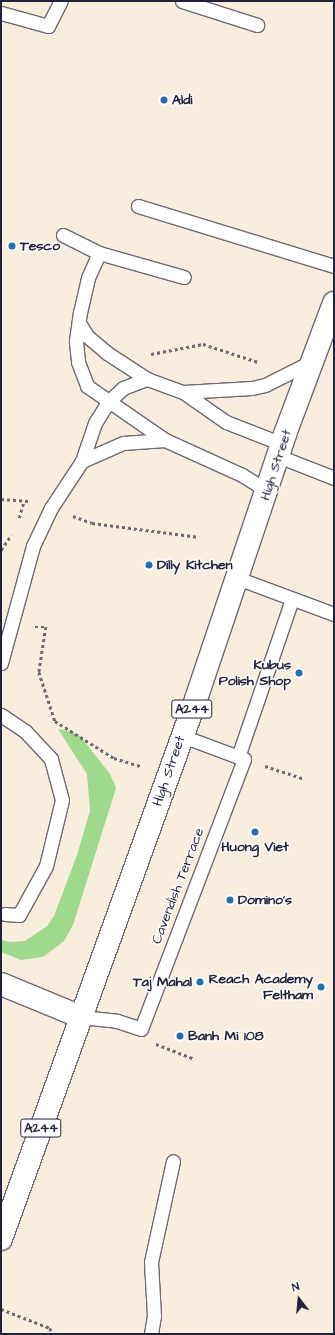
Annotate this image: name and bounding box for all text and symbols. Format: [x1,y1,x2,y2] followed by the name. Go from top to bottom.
[172,92,192,108] place label: Aldi
[159,95,169,105] marker: Aldi
[20,238,60,254] place label: Tesco
[7,241,17,251] marker: Tesco
[257,427,295,503] street label: High Street
[157,557,233,573] place label: Dilly Kitchen
[144,560,154,570] marker: Dilly Kitchen
[219,657,291,690] place label: Kubus Polish Shop
[294,668,304,678] marker: Kubus Polish Shop
[171,698,213,720] road number: A244
[149,733,189,809] street label: High Street
[148,826,208,946] street label: Cavendish Terrace
[250,827,260,837] marker: Huong Viet
[221,839,289,855] place label: Huong Viet
[238,892,292,908] place label: Domino's
[225,895,235,905] marker: Domino's
[209,971,313,1004] place label: Reach Academy Feltham
[133,974,192,990] place label: Taj Mahal
[195,977,205,987] marker: Taj Mahal
[316,982,326,992] marker: Reach Academy Feltham
[188,1028,264,1044] place label: Banh Mi 108
[175,1031,185,1041] marker: Banh Mi 108
[20,1117,62,1139] road number: A244
[279,1279,319,1319] north arrow
[290,1279,301,1295] text: N

